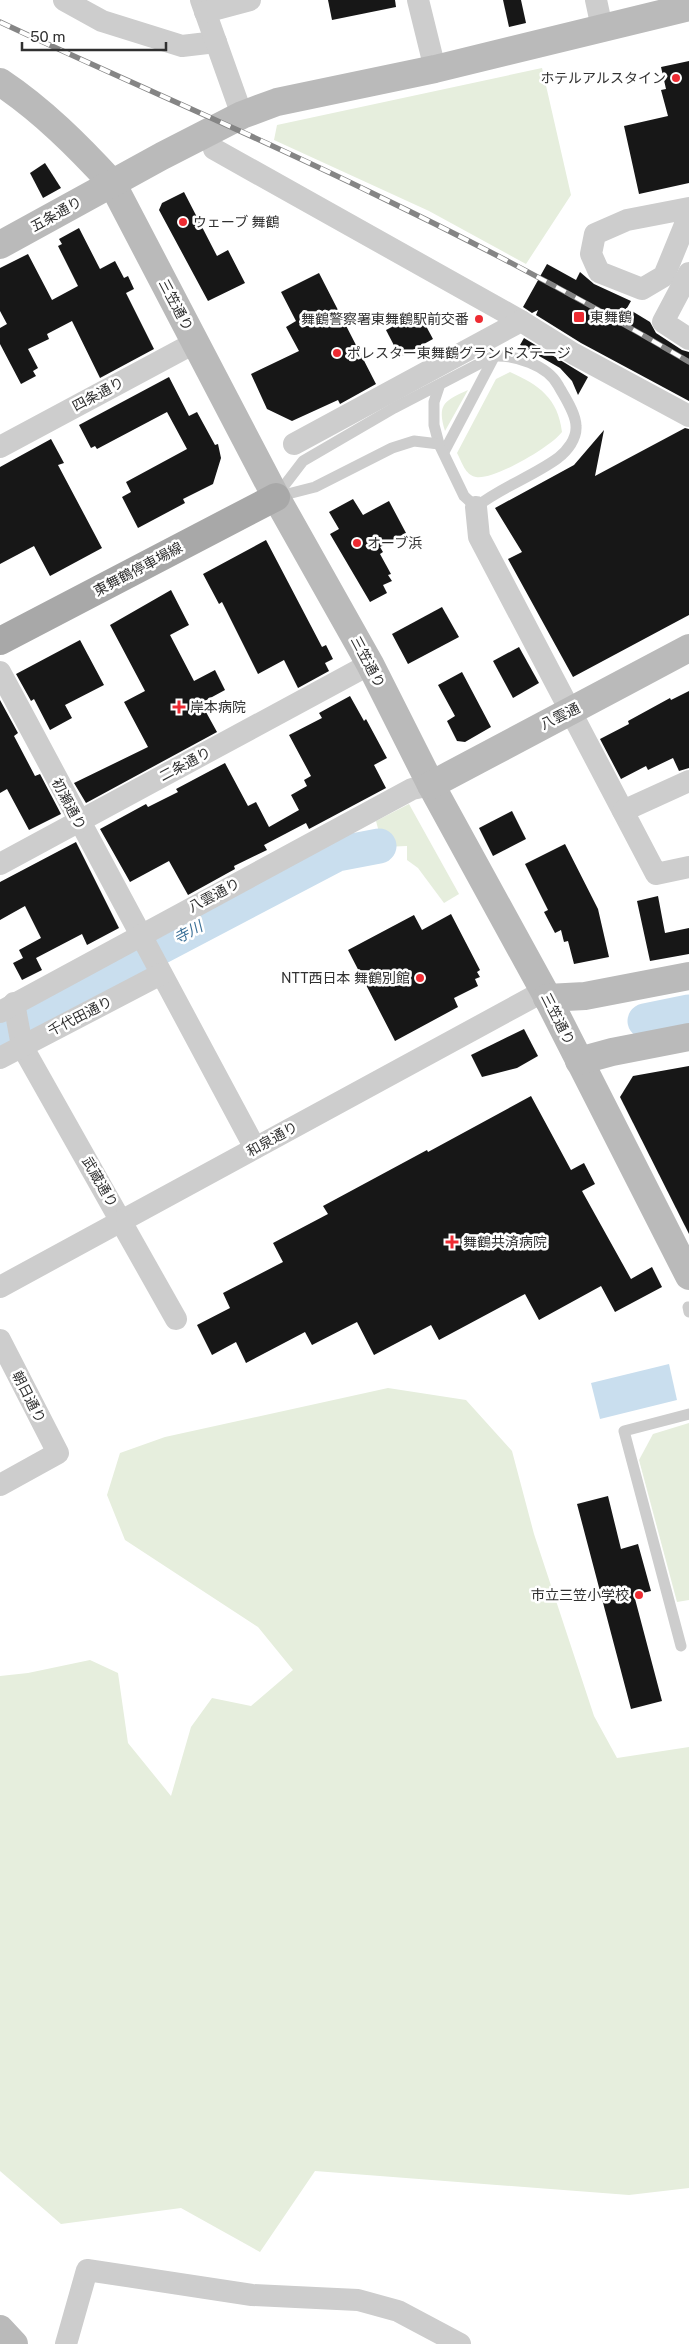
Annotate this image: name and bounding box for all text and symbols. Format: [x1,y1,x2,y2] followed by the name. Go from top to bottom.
[22,20,166,52] scale bar
[30,28,65,45] text: 50 m
[540,70,666,86] place label: ホテルアルスタイン
[670,72,682,84] marker: ホテルアルスタイン
[28,193,84,235] street label: 五条通り
[193,214,280,230] place label: ウェーブ 舞鶴
[177,216,189,228] marker: ウェーブ 舞鶴
[156,277,196,333] street label: 三笠通り
[590,309,632,325] place label: 東舞鶴
[572,310,586,324] marker: 東舞鶴
[301,311,469,327] place label: 舞鶴警察署東舞鶴駅前交番
[473,313,485,325] marker: 舞鶴警察署東舞鶴駅前交番
[347,345,571,361] place label: ポレスター東舞鶴グランドステージ
[331,347,343,359] marker: ポレスター東舞鶴グランドステージ
[70,374,126,414] street label: 四条通り
[367,535,422,551] place label: オーブ浜
[351,537,363,549] marker: オーブ浜
[91,539,185,599] street label: 東舞鶴停車場線
[348,634,388,690] street label: 三笠通り
[190,699,246,715] place label: 岸本病院
[172,700,186,714] marker: 岸本病院
[538,700,582,732] street label: 八雲通
[157,744,213,784] street label: 二条通り
[49,776,89,832] street label: 初瀬通り
[186,875,242,915] street label: 八雲通り
[171,917,207,947] water label: 寺川
[281,970,410,986] place label: NTT西日本 舞鶴別館
[414,972,426,984] marker: NTT西日本 舞鶴別館
[538,990,578,1048] street label: 三笠通り
[45,993,115,1039] street label: 千代田通り
[244,1118,300,1160] street label: 和泉通り
[79,1154,121,1210] street label: 武蔵通り
[463,1234,547,1250] place label: 舞鶴共済病院
[445,1235,459,1249] marker: 舞鶴共済病院
[9,1368,49,1426] street label: 朝日通り
[531,1587,629,1603] place label: 市立三笠小学校
[633,1589,645,1601] marker: 市立三笠小学校

